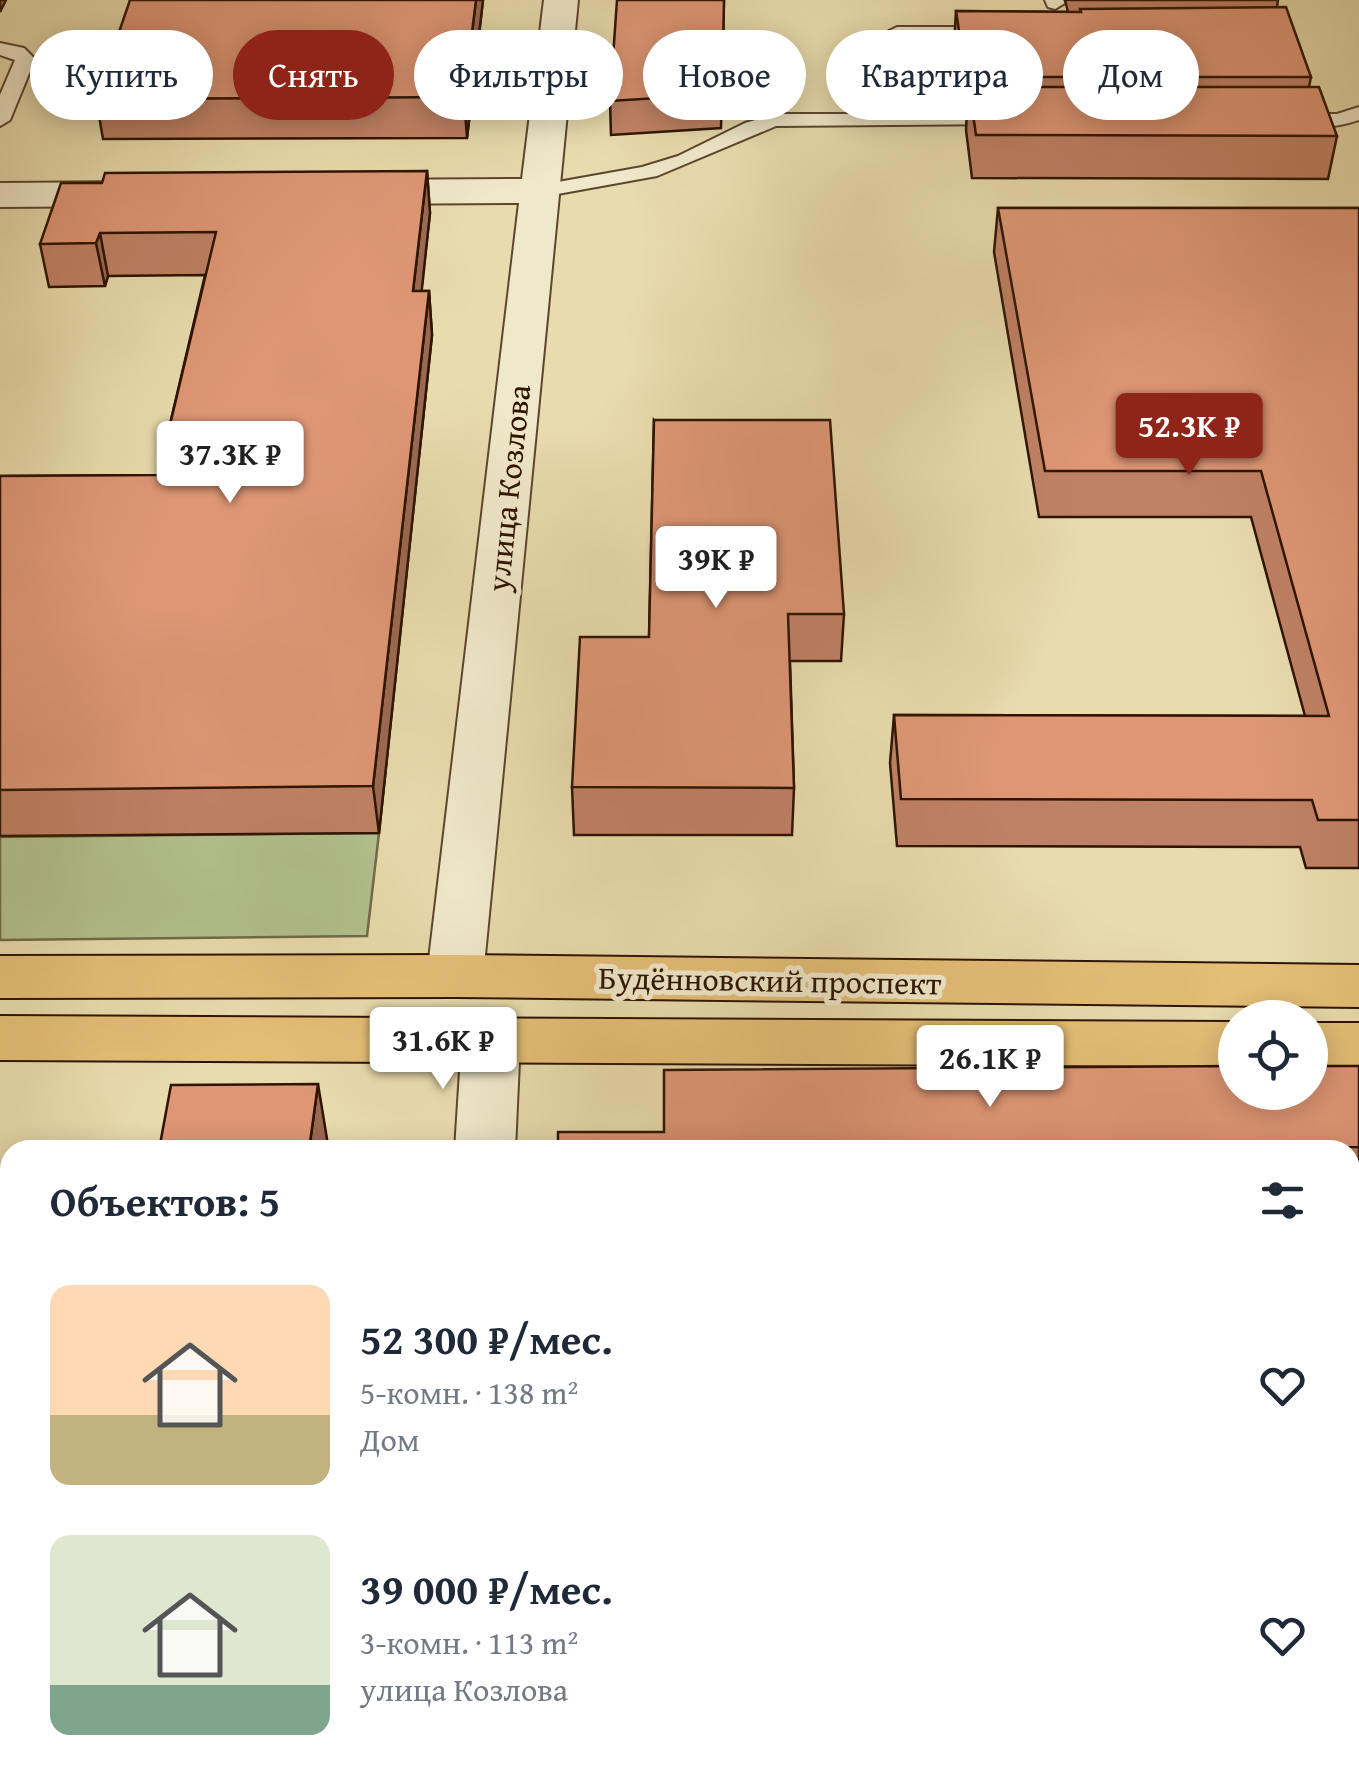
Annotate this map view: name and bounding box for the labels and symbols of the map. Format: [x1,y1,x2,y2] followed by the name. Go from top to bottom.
[474,381,542,595] street label: улица Козлова
[1097,393,1281,478] pin: 52.3K ₽
[138,421,322,506] pin: 37.3K ₽
[646,526,786,611] pin: 39K ₽
[598,954,942,1006] street label: Будённовский проспект
[351,1007,535,1092] pin: 31.6K ₽
[898,1025,1082,1110] pin: 26.1K ₽

